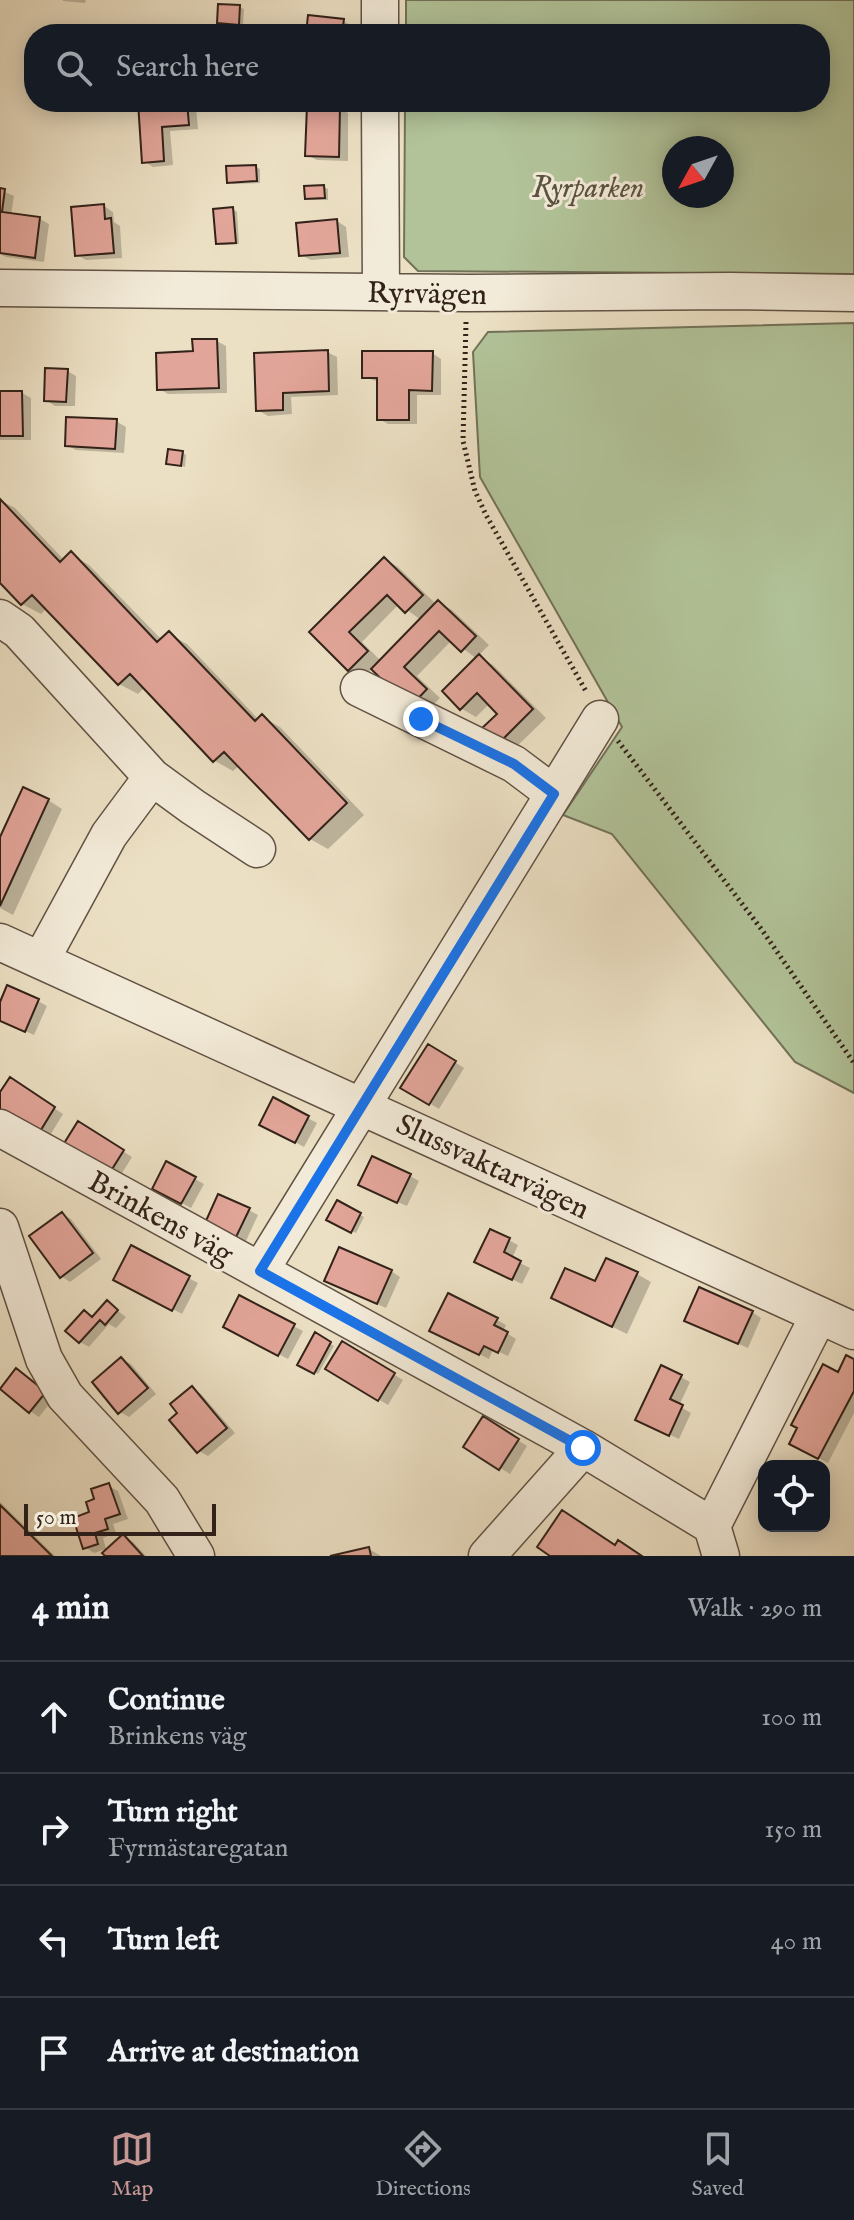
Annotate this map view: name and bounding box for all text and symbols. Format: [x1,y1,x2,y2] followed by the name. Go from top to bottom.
[24,24,830,112] search box
[52,46,96,90] icon: search
[116,49,259,87] text: Search here
[662,136,734,208] north arrow
[532,170,644,208] park label: Ryrparken
[367,275,487,315] street label: Ryrvägen
[403,701,439,737] route end
[389,1106,595,1229] street label: Slussvaktarvägen
[81,1163,240,1275] street label: Brinkens väg
[565,1430,601,1466] route start
[758,1460,830,1532] map controls
[758,1460,830,1532] button: locate
[24,1500,216,1536] scale bar
[36,1504,77,1532] text: 50 m
[32,1587,110,1630] text: 4 min
[687,1592,822,1625] text: Walk · 290 m
[108,1682,225,1720] text: Continue
[32,1695,76,1739] icon: ahead
[761,1701,822,1734] text: 100 m
[108,1720,247,1753] text: Brinkens väg
[108,1794,238,1832] text: Turn right
[32,1807,76,1851] icon: right
[764,1813,822,1846] text: 150 m
[108,1832,288,1865] text: Fyrmästaregatan
[32,1919,76,1963] icon: left
[108,1922,219,1960] text: Turn left
[771,1925,822,1958] text: 40 m
[32,2031,76,2075] icon: arrive
[108,2034,359,2072] text: Arrive at destination
[110,2127,154,2203] tab: Map
[375,2127,471,2203] tab: Directions
[692,2127,744,2203] tab: Saved

